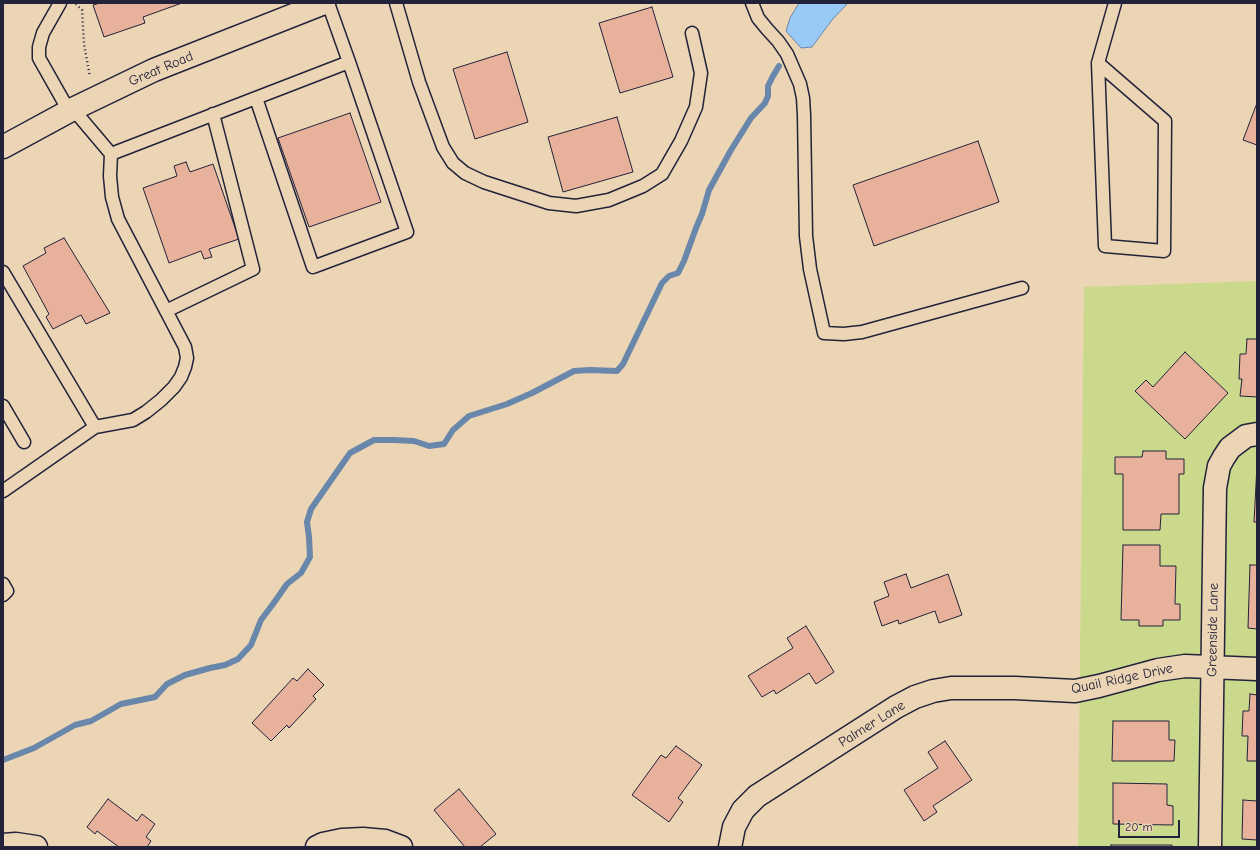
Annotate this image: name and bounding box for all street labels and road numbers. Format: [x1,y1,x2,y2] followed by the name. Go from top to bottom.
[126,48,196,90] street label: Great Road
[1204,583,1222,677] street label: Greenside Lane
[1070,660,1174,698] street label: Quail Ridge Drive
[836,697,908,751] street label: Palmer Lane

